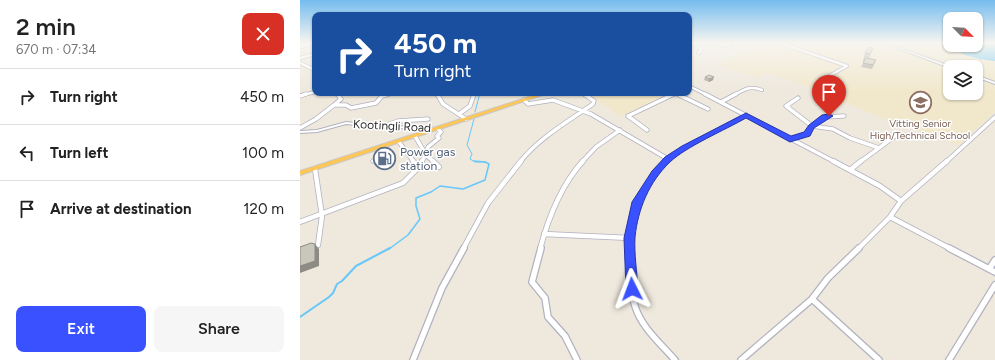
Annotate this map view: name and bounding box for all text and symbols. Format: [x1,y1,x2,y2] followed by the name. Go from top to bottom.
[16,12,76,41] text: 2 min
[943,12,983,52] north arrow
[943,12,983,100] map controls
[242,13,284,55] button: close
[394,26,477,60] text: 450 m
[328,28,380,80] icon: right
[16,42,96,57] text: 670 m · 07:34
[394,60,471,82] text: Turn right
[943,60,983,100] button: layers
[812,75,846,116] pin
[818,81,840,103] icon: arrive
[16,86,38,108] icon: right
[50,88,118,106] text: Turn right
[240,88,284,106] text: 450 m
[907,90,933,116] school or university icon: Vitting Senior High/Technical School
[353,117,431,135] street label: Kootingli Road
[870,117,970,142] place label: Vitting Senior High/Technical School
[16,142,38,164] icon: left
[50,144,108,162] text: Turn left
[242,144,284,162] text: 100 m
[400,145,456,173] place label: Power gas station
[371,146,397,172] fuel station icon: Power gas station
[16,198,38,220] icon: arrive
[50,200,191,218] text: Arrive at destination
[243,200,284,218] text: 120 m
[611,268,653,310] position arrow
[16,306,146,352] button: Exit
[154,306,284,352] button: Share

